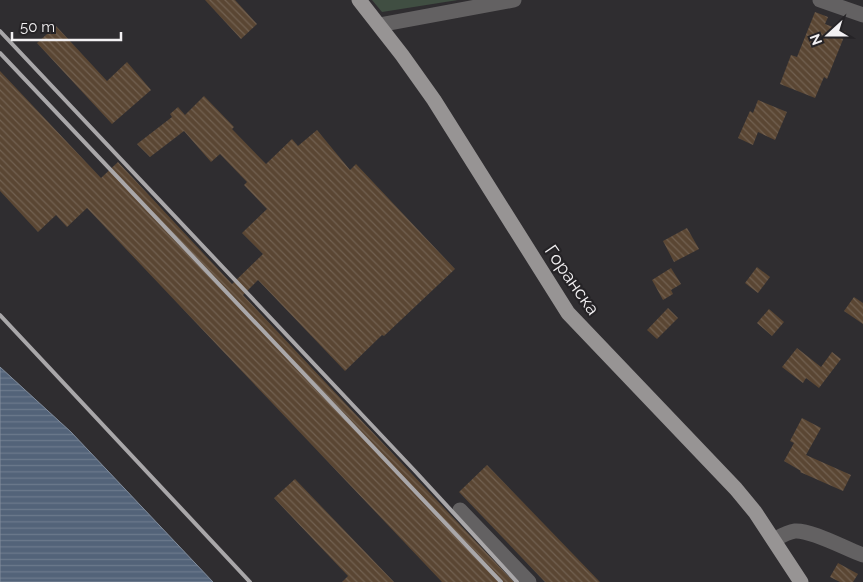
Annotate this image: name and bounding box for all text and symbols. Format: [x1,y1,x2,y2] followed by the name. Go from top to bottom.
[12,10,121,42] scale bar
[803,10,853,60] north arrow
[20,18,55,36] text: 50 m
[806,32,825,48] text: N
[541,241,604,319] street label: Горанска

